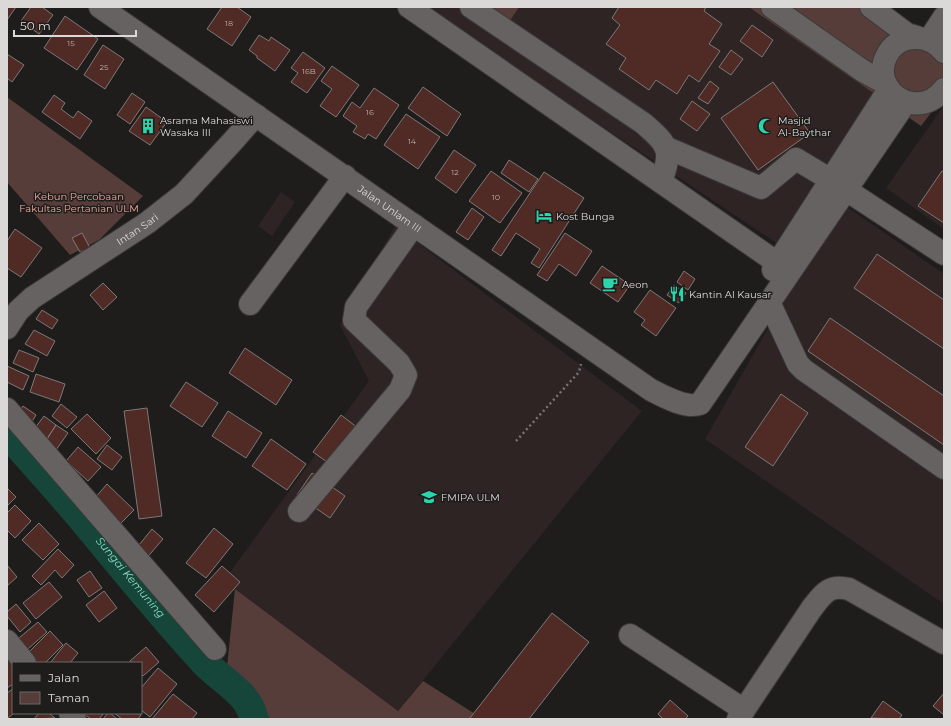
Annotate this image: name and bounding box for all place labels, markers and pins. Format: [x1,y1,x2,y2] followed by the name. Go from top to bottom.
[160,114,253,139] place label: Asrama Mahasiswi Wasaka III
[778,114,831,139] place label: Masjid Al-Baythar
[139,117,157,135] building icon: Asrama Mahasiswi Wasaka III
[757,117,775,135] mosque icon: Masjid Al-Baythar
[535,207,553,225] hotel icon: Kost Bunga
[556,210,614,223] place label: Kost Bunga
[601,275,619,293] cafe icon: Aeon
[622,278,648,291] place label: Aeon
[668,285,686,303] restaurant icon: Kantin Al Kausar
[689,288,772,301] place label: Kantin Al Kausar
[420,488,438,506] school or university icon: FMIPA ULM
[441,491,500,504] place label: FMIPA ULM

